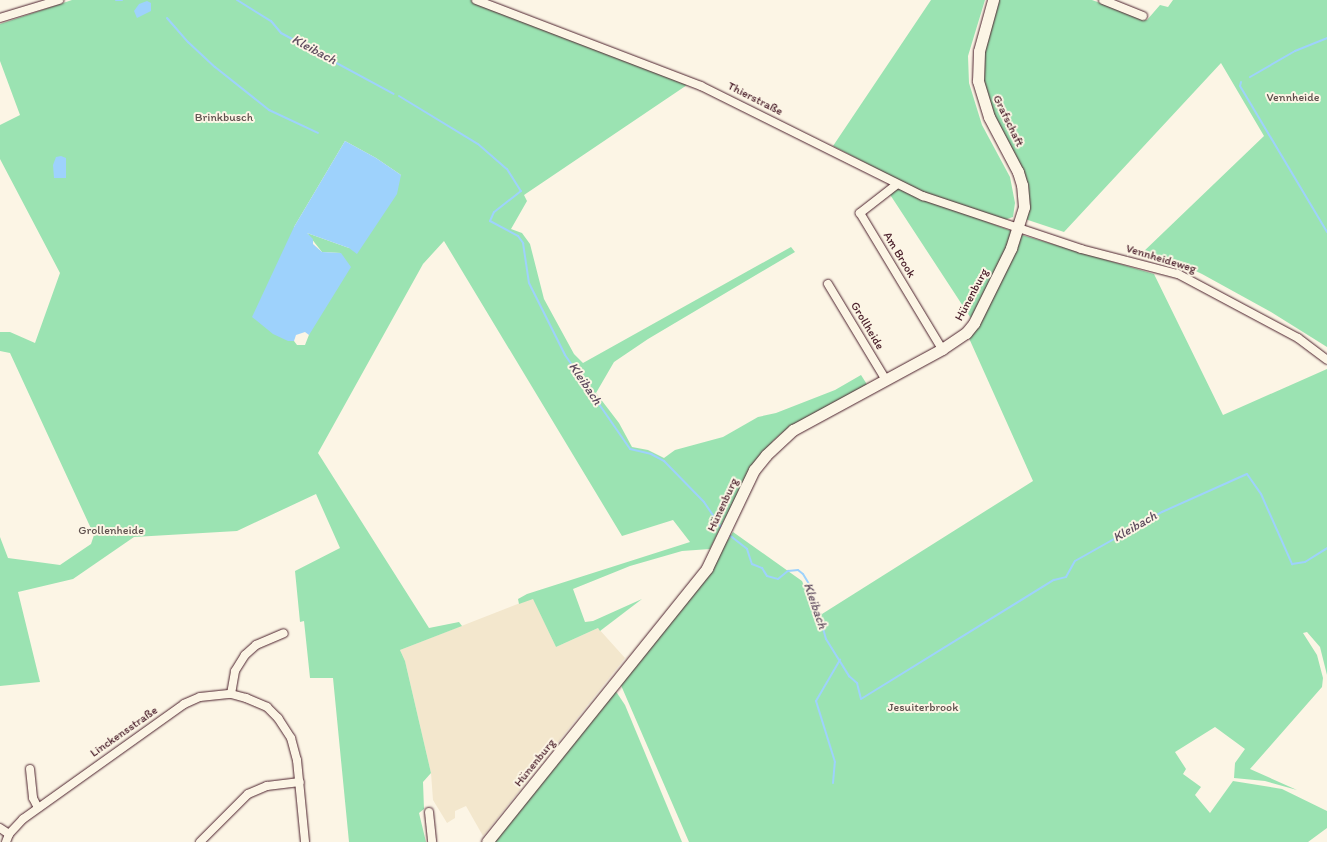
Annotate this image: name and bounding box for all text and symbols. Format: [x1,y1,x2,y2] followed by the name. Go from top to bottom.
[289,32,339,68] water label: Kleibach
[725,79,785,119] street label: Thierstraße
[1267,91,1319,105] park label: Vennheide
[989,93,1027,149] street label: Grafschaft
[195,111,253,125] park label: Brinkbusch
[880,229,918,281] street label: Am Brook
[1124,241,1198,277] street label: Vennheideweg
[952,266,992,324] street label: Hünenburg
[847,299,887,353] street label: Grollheide
[565,360,605,408] water label: Kleibach
[704,476,742,534] street label: Hünenburg
[1110,508,1160,546] water label: Kleibach
[78,524,144,538] park label: Grollenheide
[800,581,830,631] water label: Kleibach
[888,701,958,715] park label: Jesuiterbrook
[87,703,161,761] street label: Linckensstraße
[511,736,559,790] street label: Hünenburg

